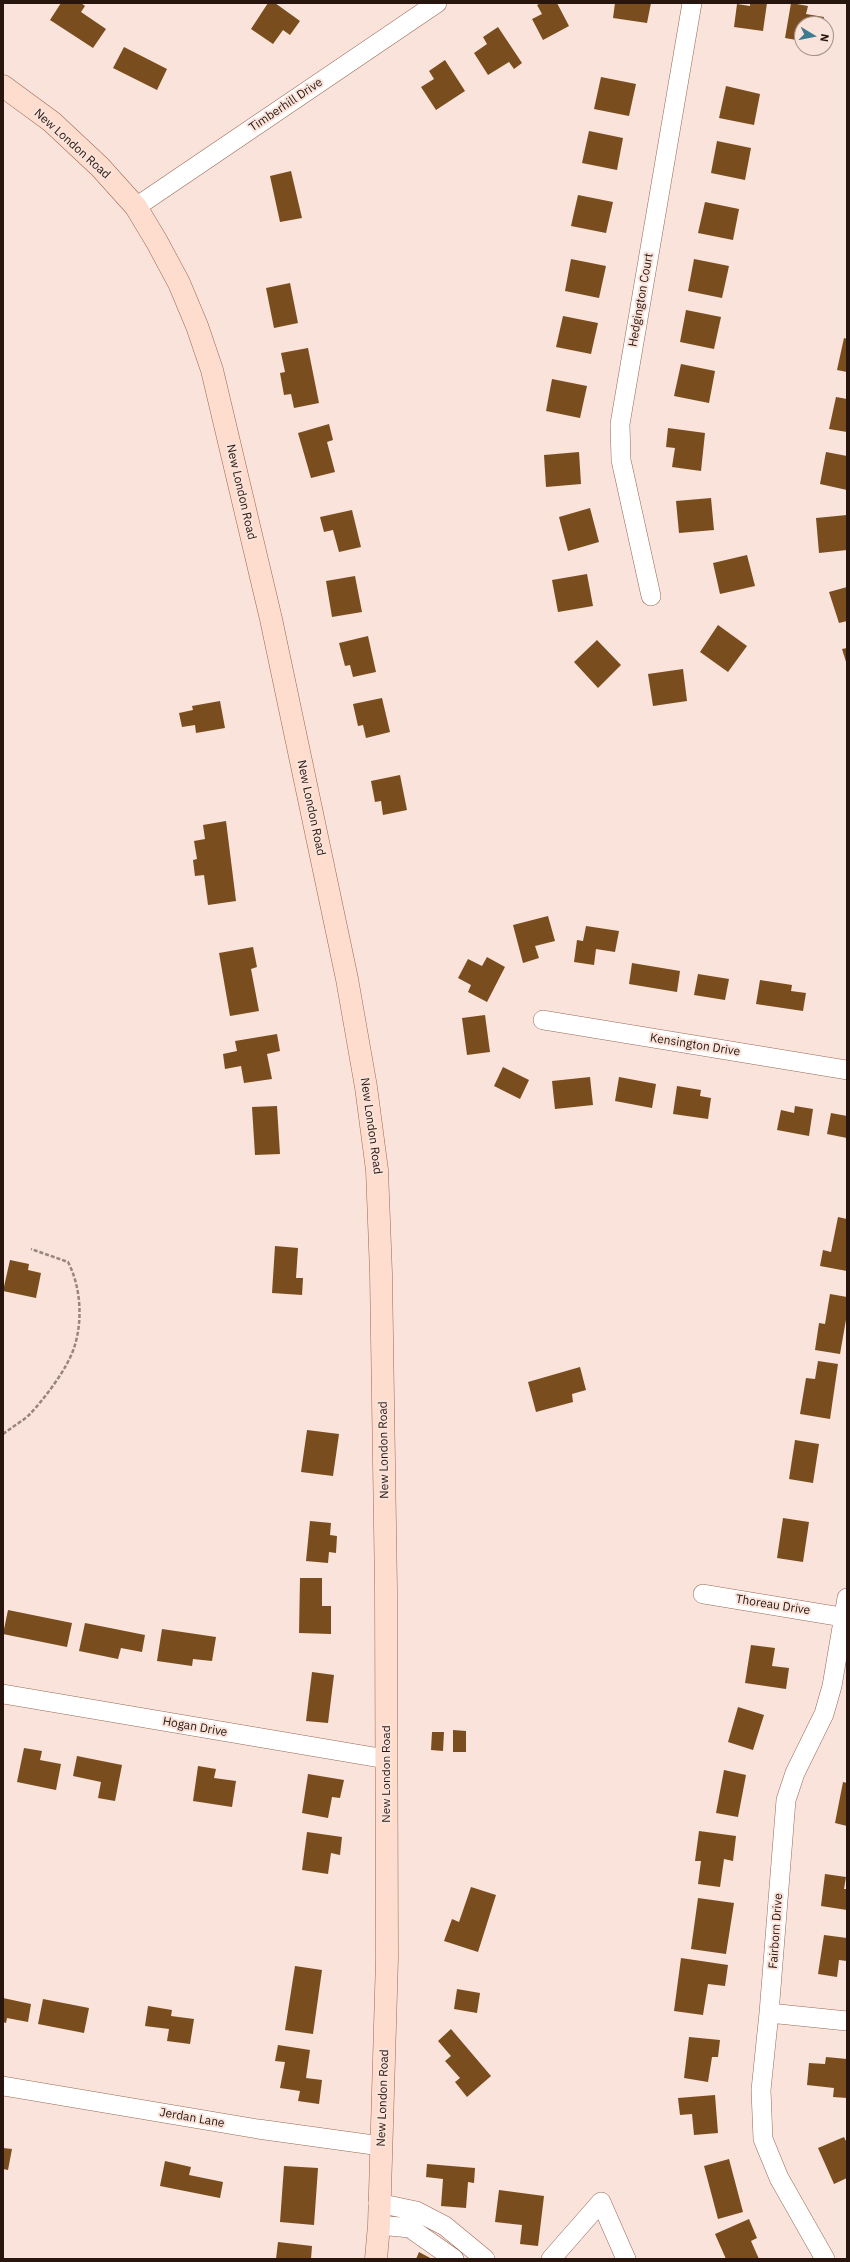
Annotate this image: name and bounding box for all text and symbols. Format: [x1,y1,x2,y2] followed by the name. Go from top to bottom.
[794,16,834,56] north arrow
[817,33,832,43] text: N
[247,75,325,135] street label: Timberhill Drive
[31,106,113,182] street label: New London Road
[626,252,656,348] street label: Hedgington Court
[223,443,259,541] street label: New London Road
[294,759,328,857] street label: New London Road
[649,1031,741,1059] street label: Kensington Drive
[357,1077,385,1175] street label: New London Road
[376,1401,392,1499] street label: New London Road
[735,1592,811,1618] street label: Thoreau Drive
[162,1714,228,1740] street label: Hogan Drive
[380,1725,394,1823] street label: New London Road
[766,1893,786,1969] street label: Fairborn Drive
[374,2049,392,2147] street label: New London Road
[158,2105,226,2131] street label: Jerdan Lane

